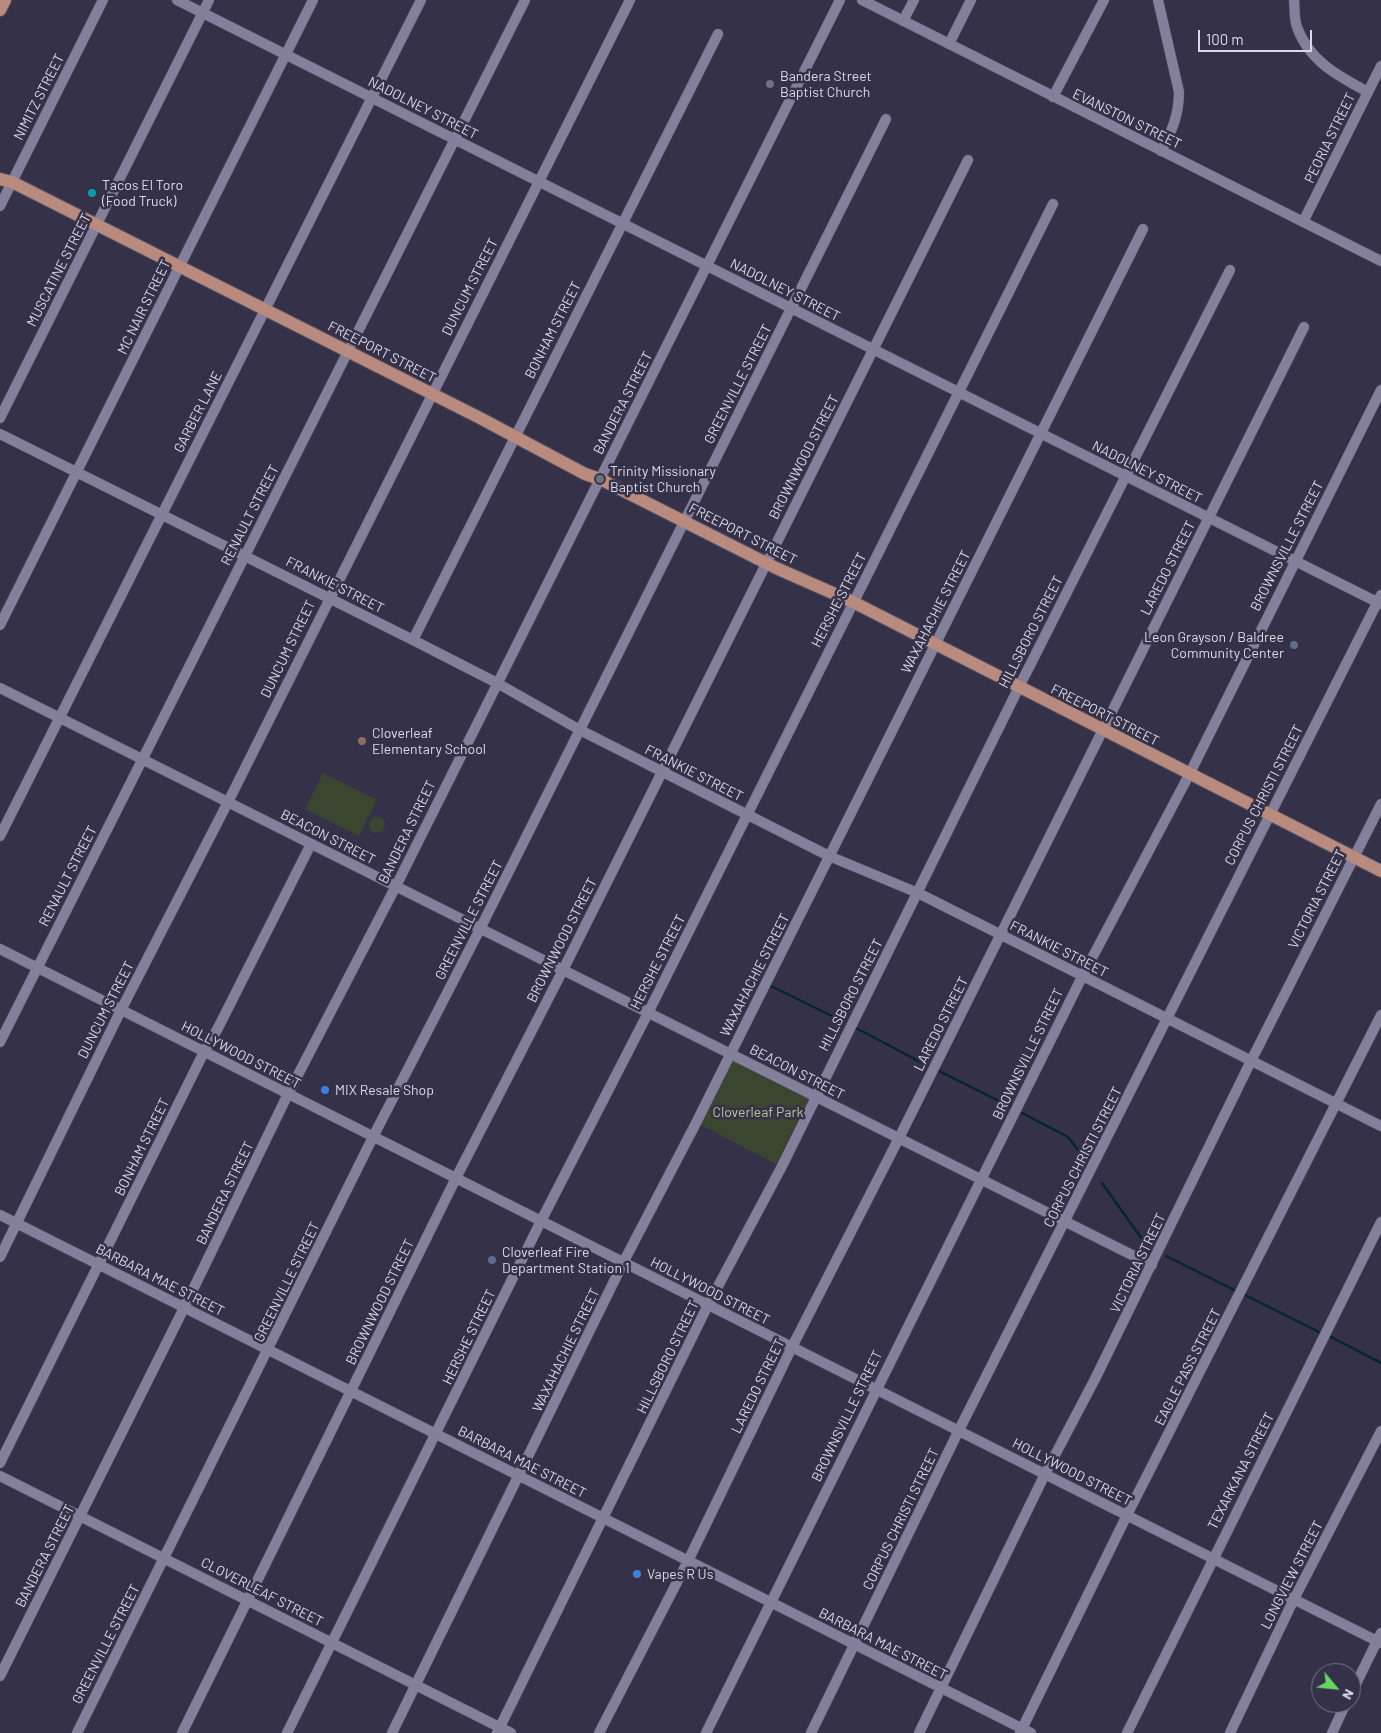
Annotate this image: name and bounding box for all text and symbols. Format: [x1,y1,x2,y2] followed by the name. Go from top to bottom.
[1201,20,1315,52] scale bar
[1206,30,1244,48] text: 100 m
[10,51,68,143] street label: NIMITZ STREET
[780,68,872,100] place label: Bandera Street Baptist Church
[365,73,481,143] street label: NADOLNEY STREET
[764,78,776,90] marker: Bandera Street Baptist Church
[1070,85,1184,153] street label: EVANSTON STREET
[1301,90,1359,186] street label: PEORIA STREET
[102,177,183,210] place label: Tacos El Toro (Food Truck)
[86,187,98,199] marker: Tacos El Toro (Food Truck)
[23,211,95,329] street label: MUSCATINE STREET
[438,236,502,338] street label: DUNCUM STREET
[727,255,843,325] street label: NADOLNEY STREET
[114,257,174,357] street label: MC NAIR STREET
[521,279,585,381] street label: BONHAM STREET
[325,317,439,387] street label: FREEPORT STREET
[701,321,775,447] street label: GREENVILLE STREET
[590,349,656,457] street label: BANDERA STREET
[170,369,226,455] street label: GARBER LANE
[765,392,843,522] street label: BROWNWOOD STREET
[1089,437,1205,507] street label: NADOLNEY STREET
[217,462,283,568] street label: RENAULT STREET
[610,463,716,496] place label: Trinity Missionary Baptist Church
[594,473,606,485] marker: Trinity Missionary Baptist Church
[1247,478,1327,614] street label: BROWNSVILLE STREET
[686,499,800,569] street label: FREEPORT STREET
[1137,518,1199,618] street label: LAREDO STREET
[898,548,974,676] street label: WAXAHACHIE STREET
[808,550,870,650] street label: HERSHE STREET
[283,553,387,617] street label: FRANKIE STREET
[995,573,1067,691] street label: HILLSBORO STREET
[257,597,319,701] street label: DUNCUM STREET
[1144,629,1284,662] place label: Leon Grayson / Baldree Community Center
[1288,639,1300,651] marker: Leon Grayson / Baldree Community Center
[1048,680,1162,750] street label: FREEPORT STREET
[1221,722,1307,868] street label: CORPUS CHRISTI STREET
[372,725,486,758] place label: Cloverleaf Elementary School
[356,735,368,747] marker: Cloverleaf Elementary School
[642,741,746,805] street label: FRANKIE STREET
[375,778,439,886] street label: BANDERA STREET
[278,806,378,868] street label: BEACON STREET
[35,823,101,929] street label: RENAULT STREET
[1285,847,1349,951] street label: VICTORIA STREET
[432,857,506,983] street label: GREENVILLE STREET
[523,875,601,1005] street label: BROWNWOOD STREET
[717,911,793,1039] street label: WAXAHACHIE STREET
[627,912,689,1012] street label: HERSHE STREET
[1007,917,1111,981] street label: FRANKIE STREET
[815,936,887,1054] street label: HILLSBORO STREET
[74,959,138,1061] street label: DUNCUM STREET
[910,974,972,1074] street label: LAREDO STREET
[989,986,1067,1122] street label: BROWNSVILLE STREET
[179,1018,303,1092] street label: HOLLYWOOD STREET
[747,1041,847,1103] street label: BEACON STREET
[335,1082,434,1098] place label: MIX Resale Shop
[319,1084,331,1096] marker: MIX Resale Shop
[1040,1084,1126,1230] street label: CORPUS CHRISTI STREET
[111,1095,173,1199] street label: BONHAM STREET
[712,1104,804,1120] park label: Cloverleaf Park
[193,1139,257,1247] street label: BANDERA STREET
[1107,1210,1169,1316] street label: VICTORIA STREET
[251,1219,323,1345] street label: GREENVILLE STREET
[342,1236,418,1368] street label: BROWNWOOD STREET
[93,1240,227,1320] street label: BARBARA MAE STREET
[502,1244,630,1276] place label: Cloverleaf Fire Department Station 1
[486,1254,498,1266] marker: Cloverleaf Fire Department Station 1
[648,1254,772,1328] street label: HOLLYWOOD STREET
[529,1285,603,1415] street label: WAXAHACHIE STREET
[439,1287,499,1387] street label: HERSHE STREET
[633,1298,703,1416] street label: HILLSBORO STREET
[1151,1306,1225,1428] street label: EAGLE PASS STREET
[728,1336,788,1436] street label: LAREDO STREET
[808,1348,886,1484] street label: BROWNSVILLE STREET
[1204,1410,1278,1532] street label: TEXARKANA STREET
[455,1422,589,1502] street label: BARBARA MAE STREET
[1010,1435,1134,1509] street label: HOLLYWOOD STREET
[859,1445,943,1593] street label: CORPUS CHRISTI STREET
[12,1502,78,1610] street label: BANDERA STREET
[1257,1518,1327,1632] street label: LONGVIEW STREET
[198,1554,326,1630] street label: CLOVERLEAF STREET
[647,1566,713,1582] place label: Vapes R Us
[631,1568,643,1580] marker: Vapes R Us
[69,1581,143,1707] street label: GREENVILLE STREET
[816,1604,950,1684] street label: BARBARA MAE STREET
[1311,1663,1361,1713] north arrow
[1339,1687,1358,1703] text: N

